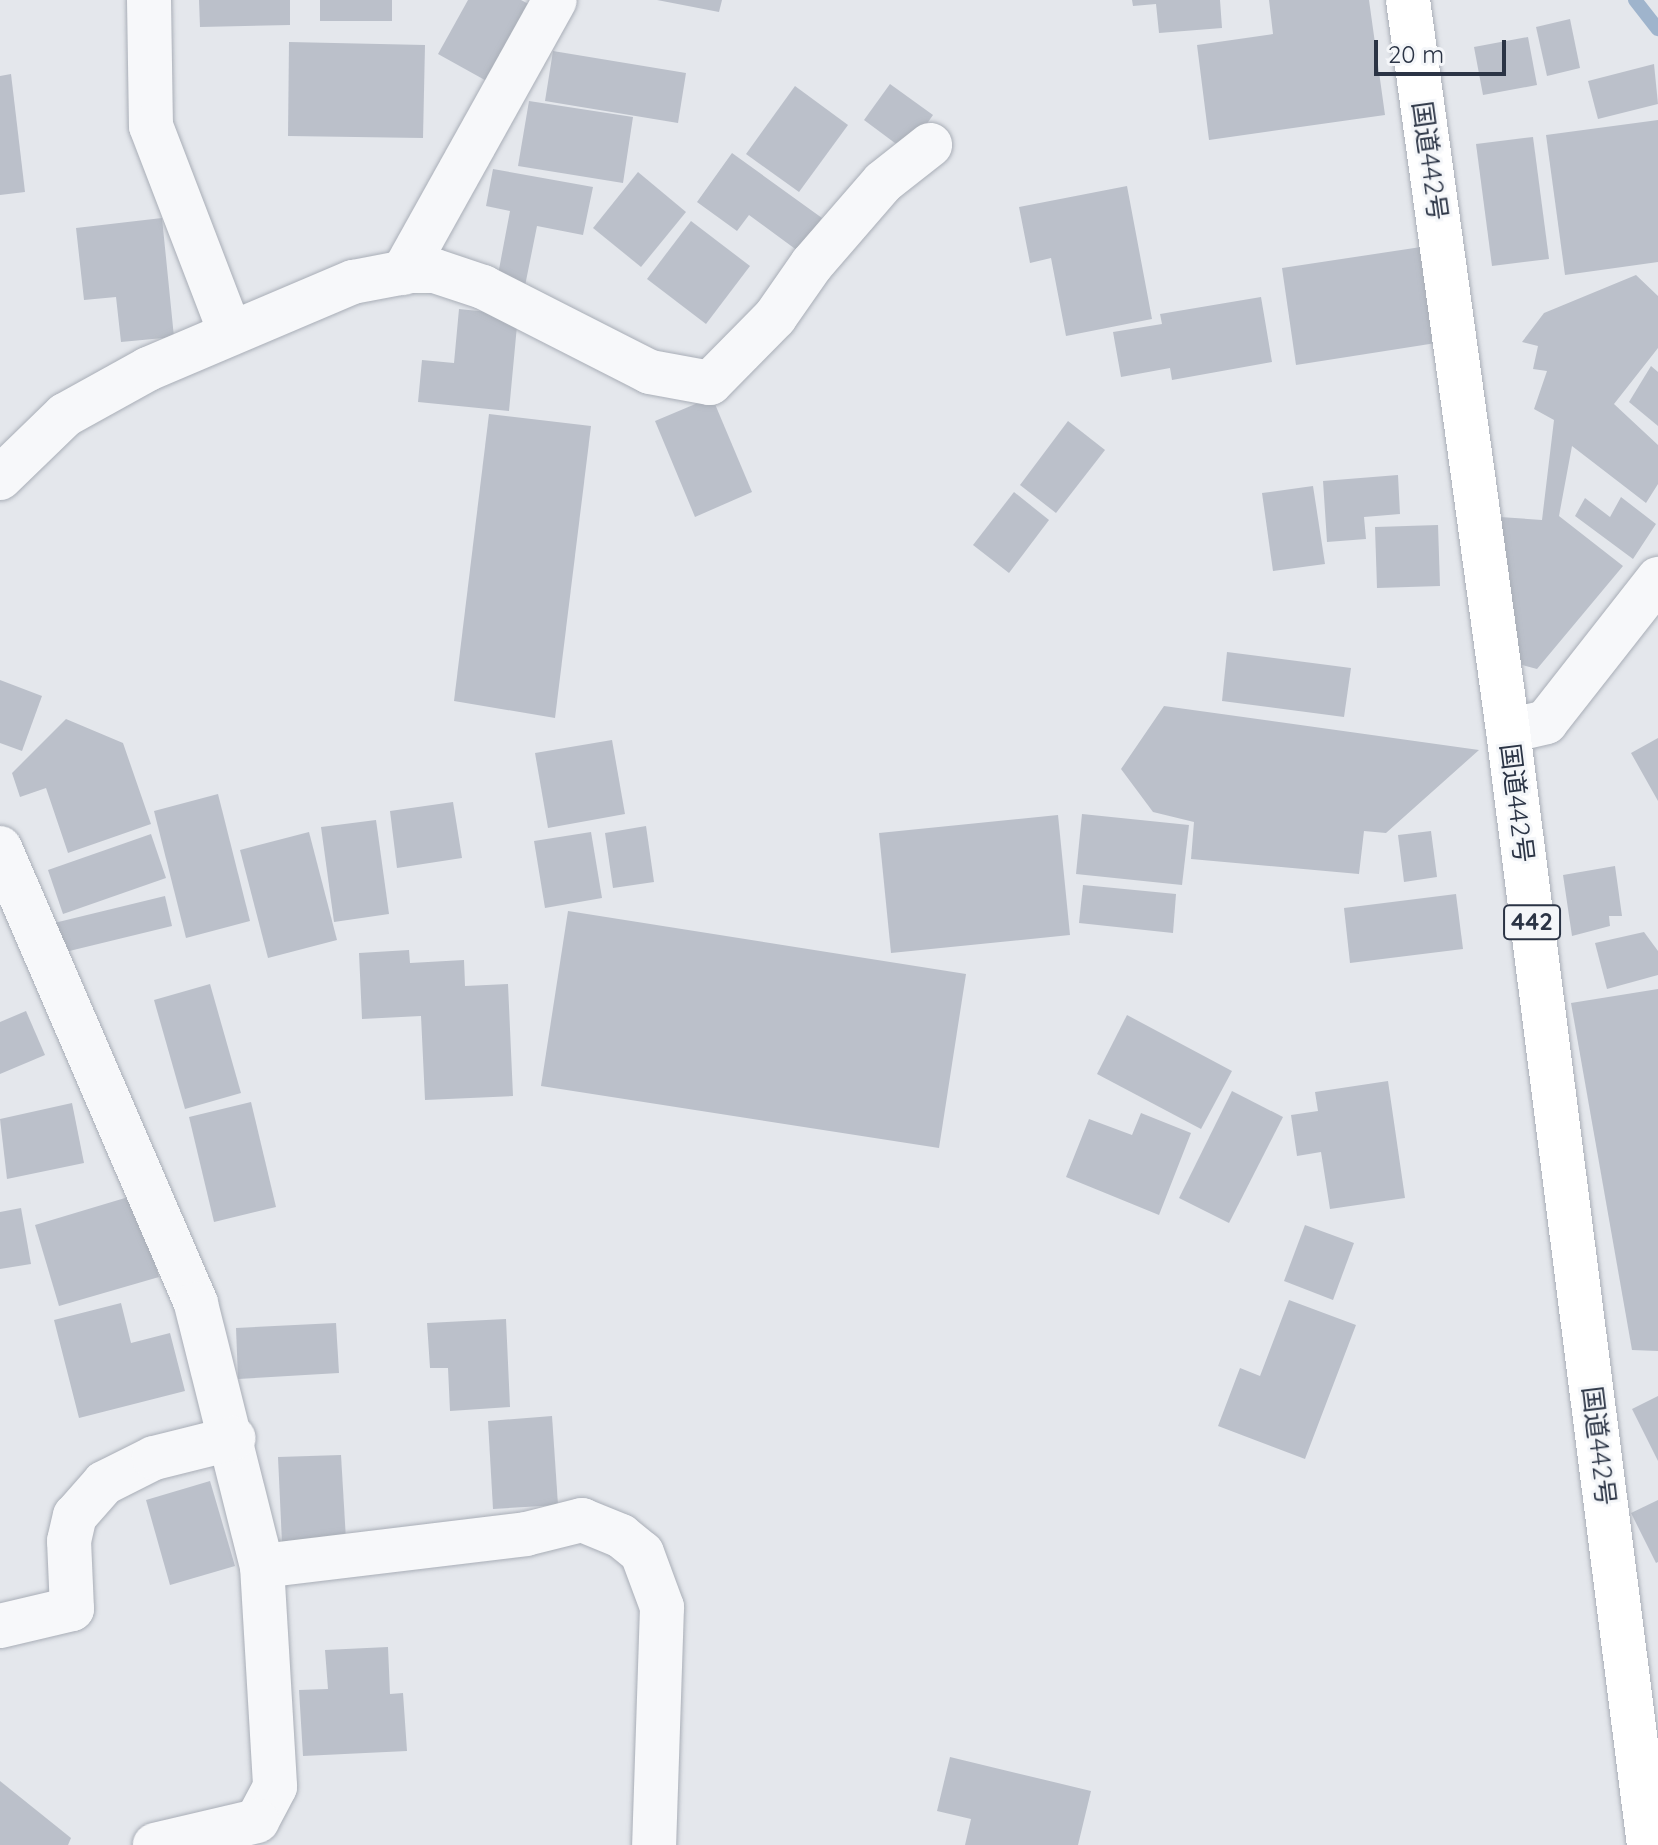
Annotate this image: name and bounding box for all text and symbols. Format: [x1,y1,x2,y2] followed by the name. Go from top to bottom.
[1378,24,1510,74] scale bar
[1388,39,1444,69] text: 20 m
[1406,100,1454,222] street label: 国道442号
[1494,742,1540,864] street label: 国道442号
[1502,902,1562,942] road number: 442
[1576,1385,1622,1507] street label: 国道442号

